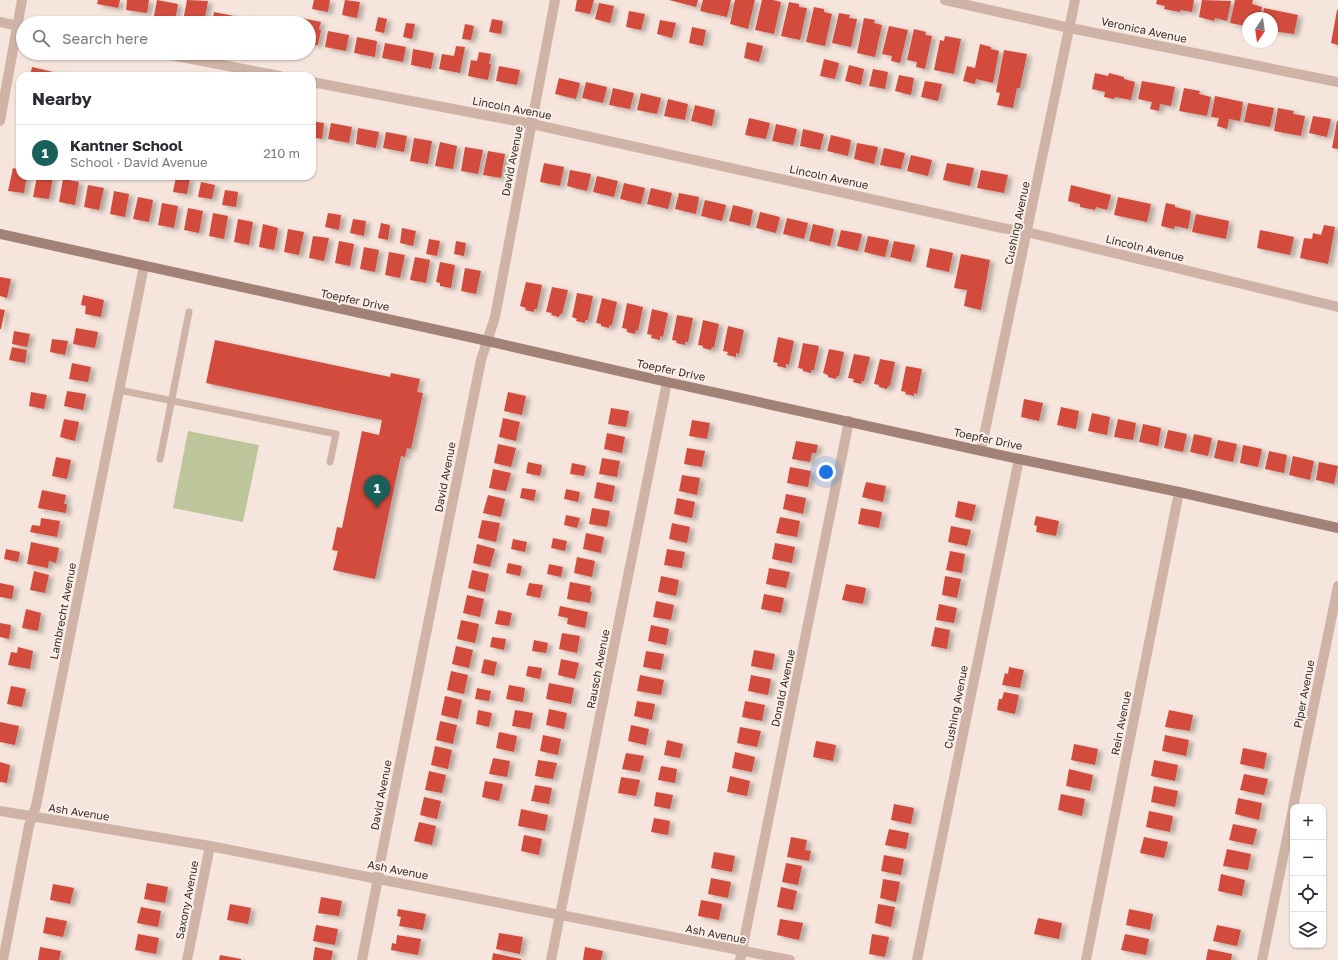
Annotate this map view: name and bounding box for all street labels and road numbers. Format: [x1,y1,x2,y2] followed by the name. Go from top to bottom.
[1100,14,1188,45] street label: Veronica Avenue
[471,93,553,122] street label: Lincoln Avenue
[498,125,525,197] street label: David Avenue
[788,162,870,191] street label: Lincoln Avenue
[1001,180,1032,266] street label: Cushing Avenue
[1105,231,1186,264] street label: Lincoln Avenue
[319,286,391,313] street label: Toepfer Drive
[635,356,707,383] street label: Toepfer Drive
[952,425,1024,452] street label: Toepfer Drive
[431,441,458,513] street label: David Avenue
[47,561,78,660] street label: Lambrecht Avenue
[583,628,612,710] street label: Rausch Avenue
[768,648,797,728] street label: Donald Avenue
[1291,659,1316,729] street label: Piper Avenue
[941,664,970,750] street label: Cushing Avenue
[1108,690,1133,756] street label: Rein Avenue
[367,759,394,831] street label: David Avenue
[48,800,110,823] street label: Ash Avenue
[367,857,430,882] street label: Ash Avenue
[172,859,201,940] street label: Saxony Avenue
[685,921,748,946] street label: Ash Avenue

